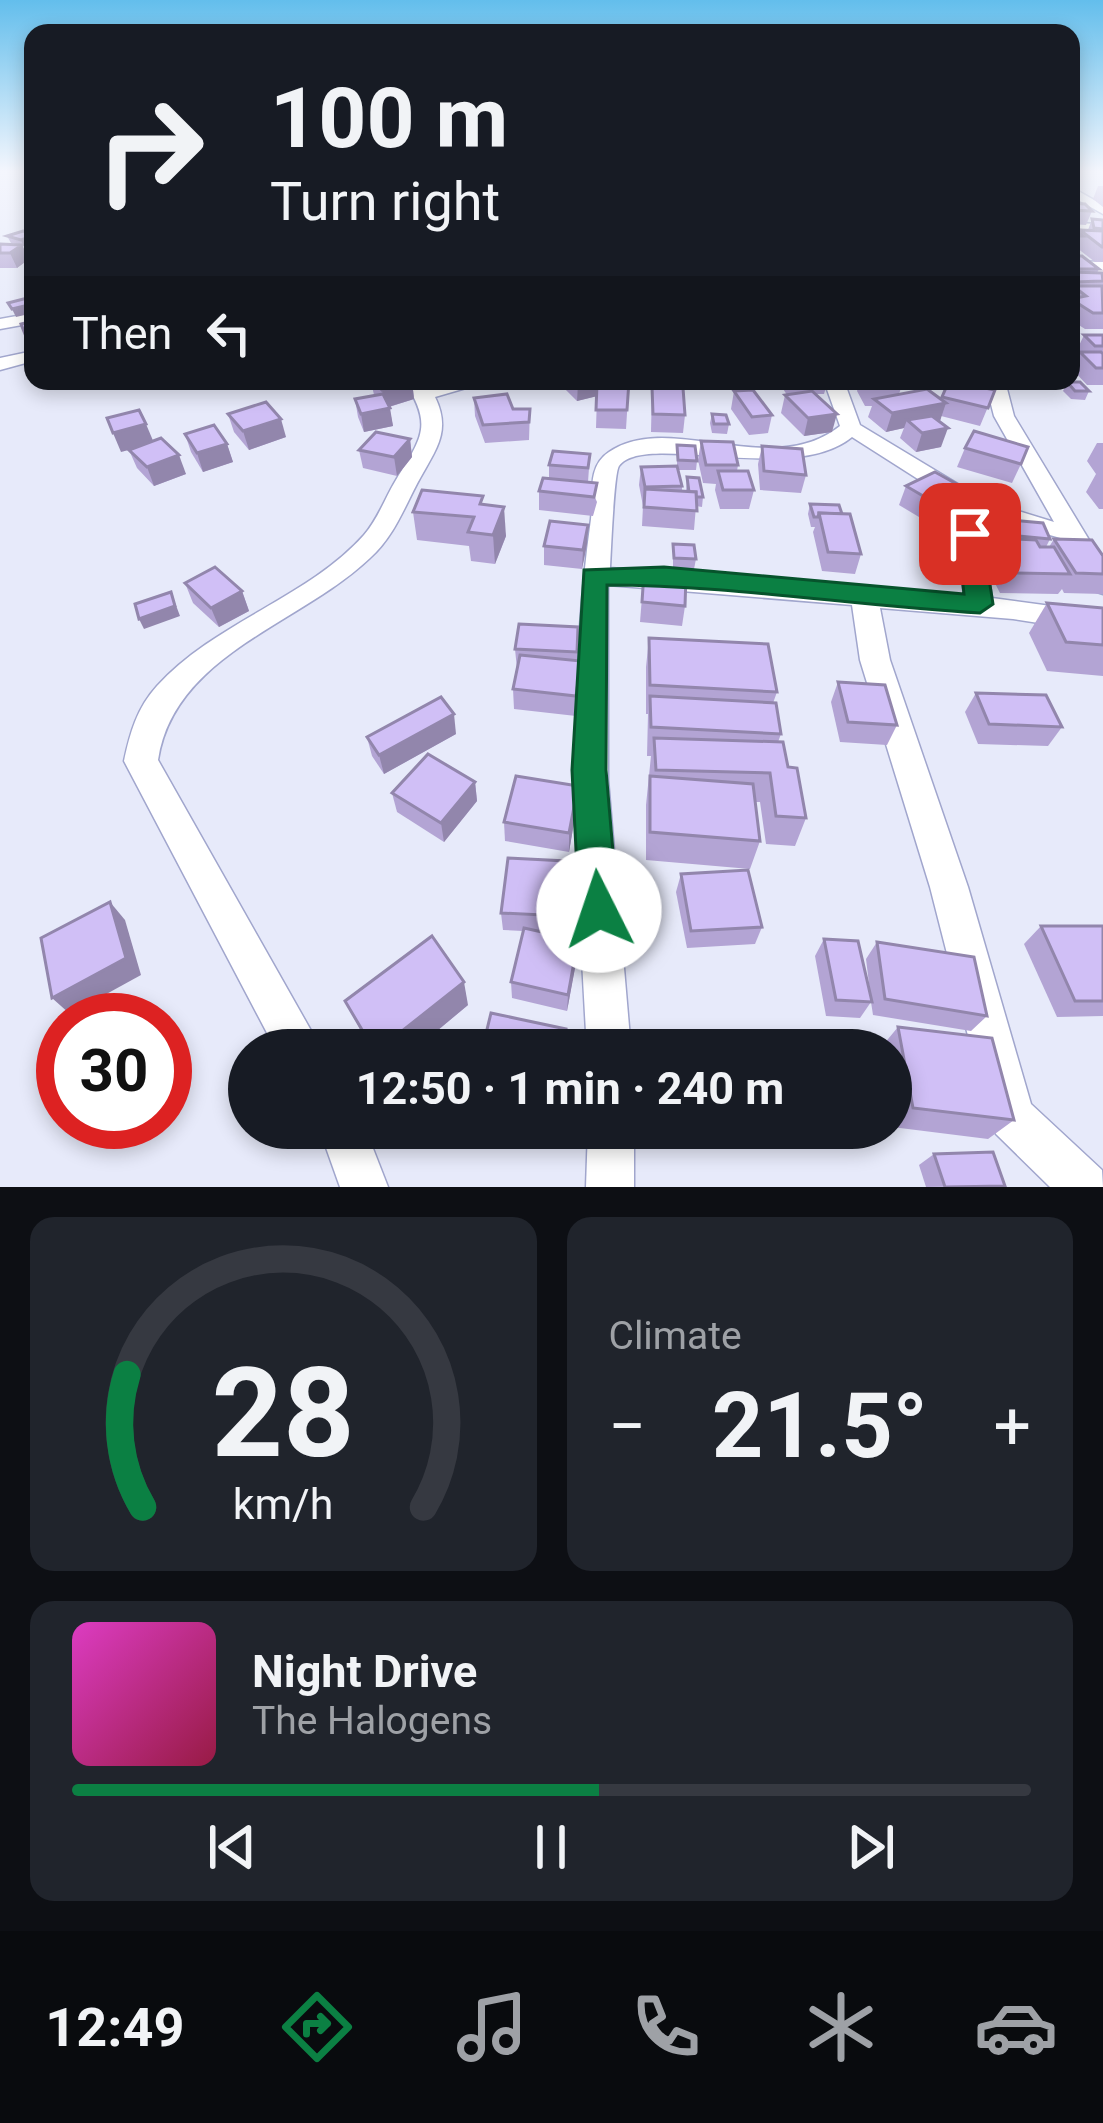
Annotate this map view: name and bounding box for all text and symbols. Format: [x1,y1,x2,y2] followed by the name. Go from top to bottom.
[270,69,508,168] text: 100 m
[72,72,228,228] icon: right
[270,170,500,233] text: Turn right
[196,300,262,366] icon: left
[72,307,172,360] text: Then
[919,483,1021,585] pin
[937,501,1003,567] icon: arrive
[536,847,662,973] position arrow
[36,993,192,1149] speed limit sign: 30
[356,1062,784,1115] text: 12:50 · 1 min · 240 m
[609,1313,742,1359] text: Climate
[212,1340,355,1486] text: 28
[712,1374,928,1479] text: 21.5°
[609,1388,646,1465] text: −
[994,1388,1031,1465] text: +
[233,1479,334,1529] text: km/h
[252,1645,477,1698] text: Night Drive
[252,1698,492,1744] text: The Halogens
[199,1814,265,1880] icon: previous
[518,1814,584,1880] icon: pause
[838,1814,904,1880] icon: next
[275,1985,359,2069] icon: directions
[450,1985,534,2069] icon: music
[624,1985,708,2069] icon: phone
[799,1985,883,2069] icon: climate
[974,1985,1058,2069] icon: car
[45,1996,184,2059] text: 12:49

